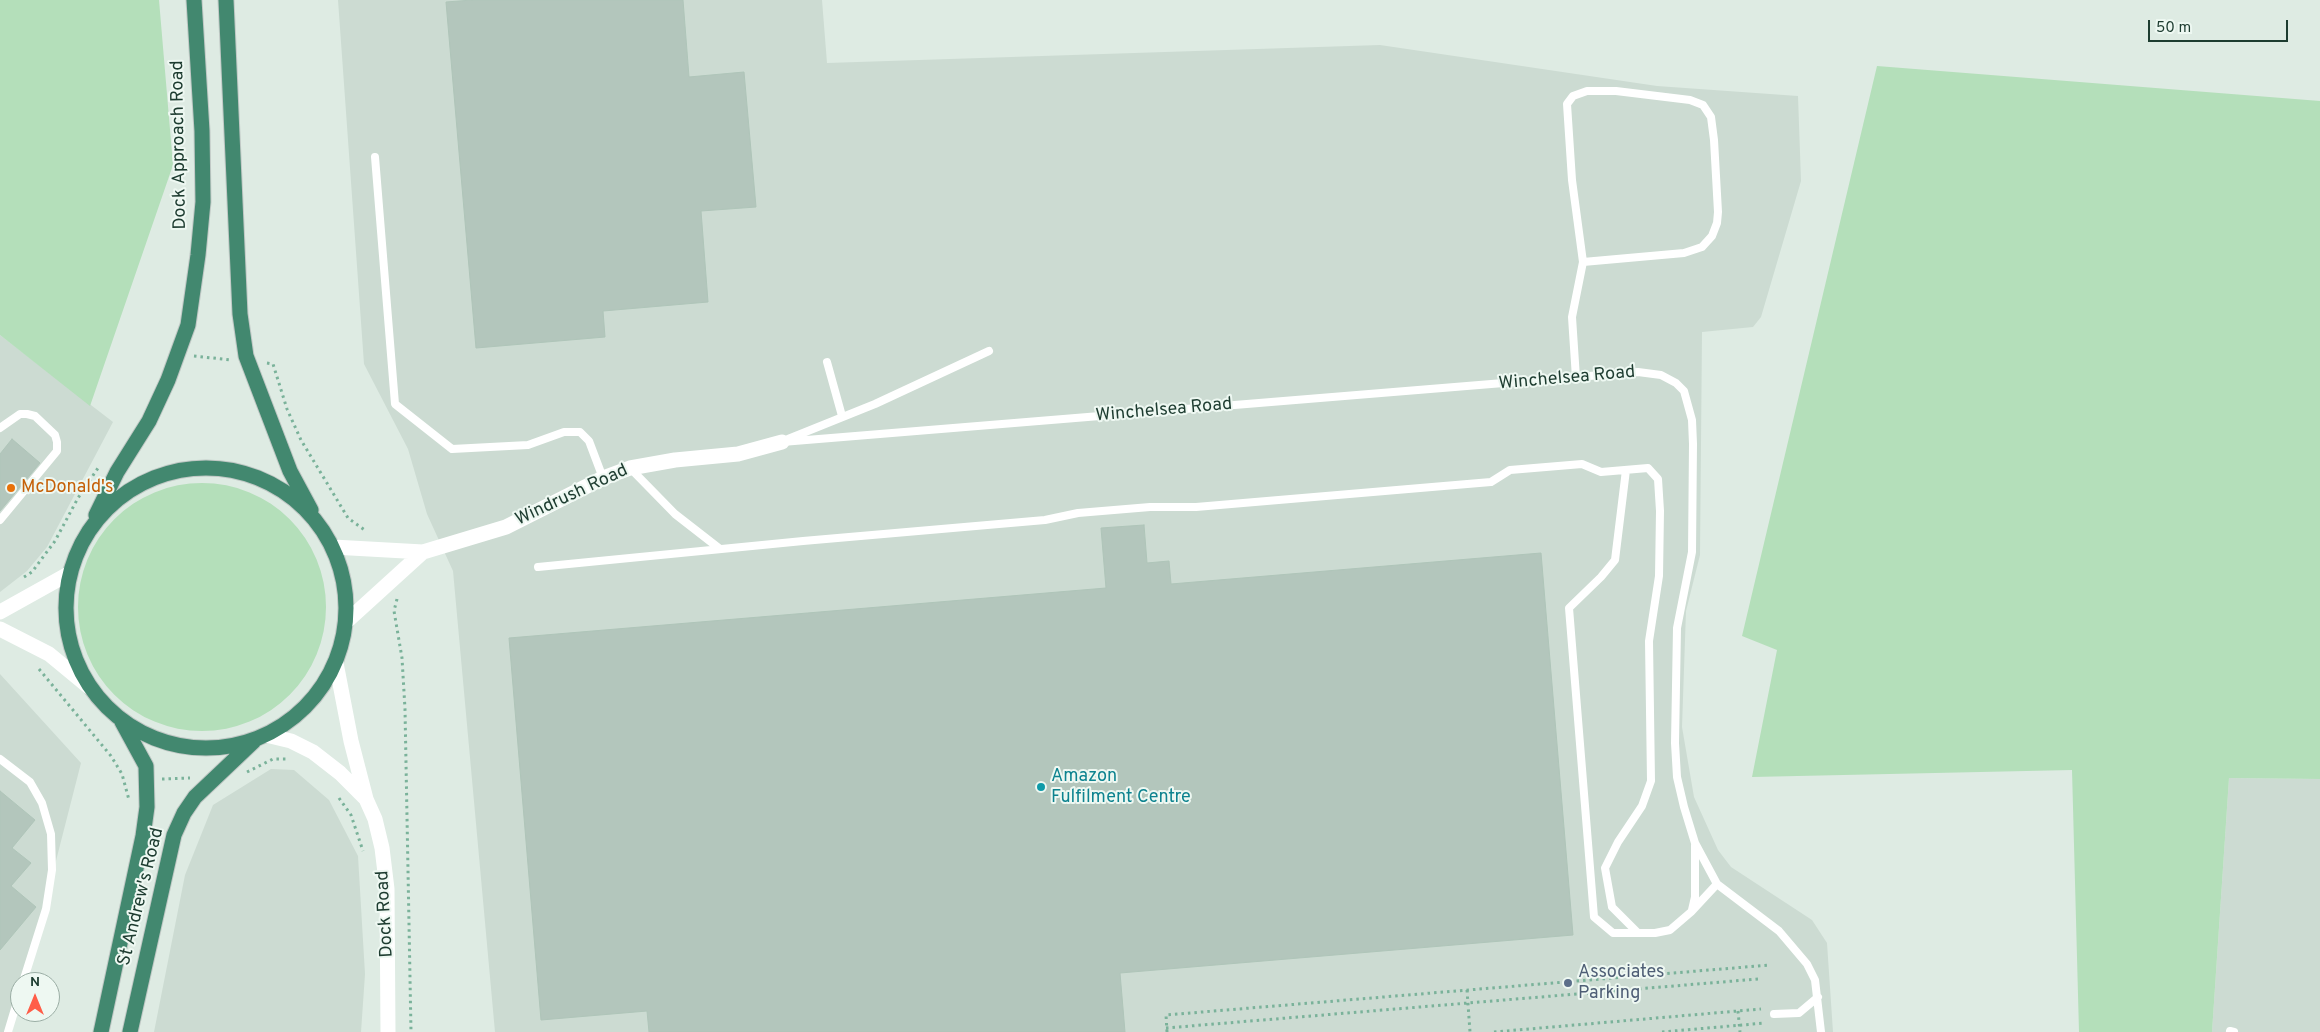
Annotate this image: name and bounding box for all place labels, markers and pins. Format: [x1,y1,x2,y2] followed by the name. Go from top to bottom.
[21,477,113,499] place label: McDonald's
[5,482,17,494] marker: McDonald's
[1051,766,1191,809] place label: Amazon Fulfilment Centre
[1035,781,1047,793] marker: Amazon Fulfilment Centre
[1578,962,1665,1004] place label: Associates Parking
[1562,977,1574,989] marker: Associates Parking

